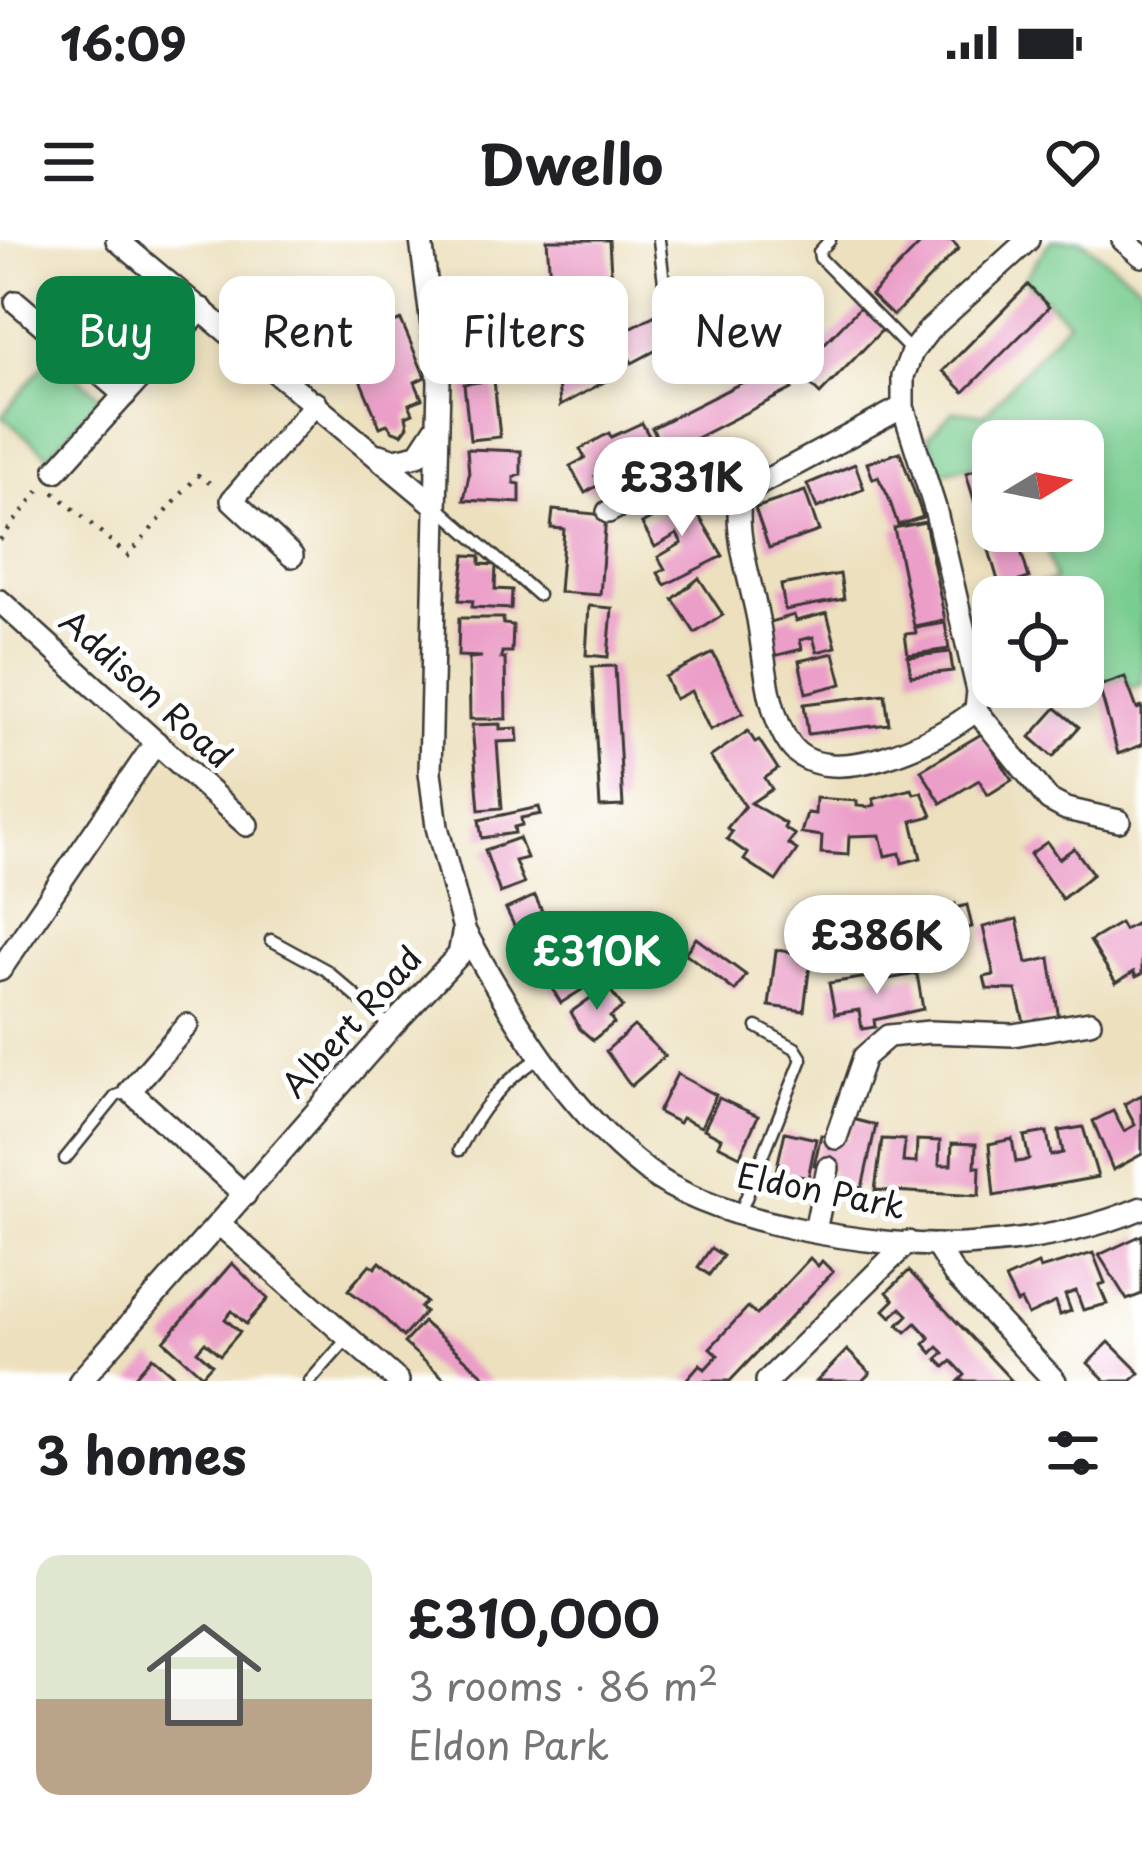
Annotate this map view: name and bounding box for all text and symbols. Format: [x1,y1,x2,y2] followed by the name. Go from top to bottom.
[60,8,187,76] text: 16:09
[479,122,663,203] text: Dwello
[36,129,102,195] icon: menu
[1040,129,1106,195] icon: heart
[36,276,195,384] chip: Buy
[219,276,395,384] chip: Rent
[419,276,628,384] chip: Filters
[652,276,824,384] chip: New
[972,420,1104,552] north arrow
[972,420,1104,708] map controls
[598,437,766,539] pin: £331K
[620,446,744,505] text: £331K
[972,576,1104,708] button: locate
[50,596,245,779] street label: Addison Road
[793,895,961,997] pin: £386K
[811,904,943,963] text: £386K
[513,911,681,1013] pin: £310K
[533,920,661,979] text: £310K
[269,934,432,1108] street label: Albert Road
[733,1148,910,1230] street label: Eldon Park
[36,1415,247,1492] text: 3 homes
[1040,1420,1106,1486] icon: filters
[408,1578,660,1655] text: £310,000
[132,1603,276,1747] icon: home
[408,1655,718,1714] text: 3 rooms · 86 m²
[408,1714,609,1773] text: Eldon Park

